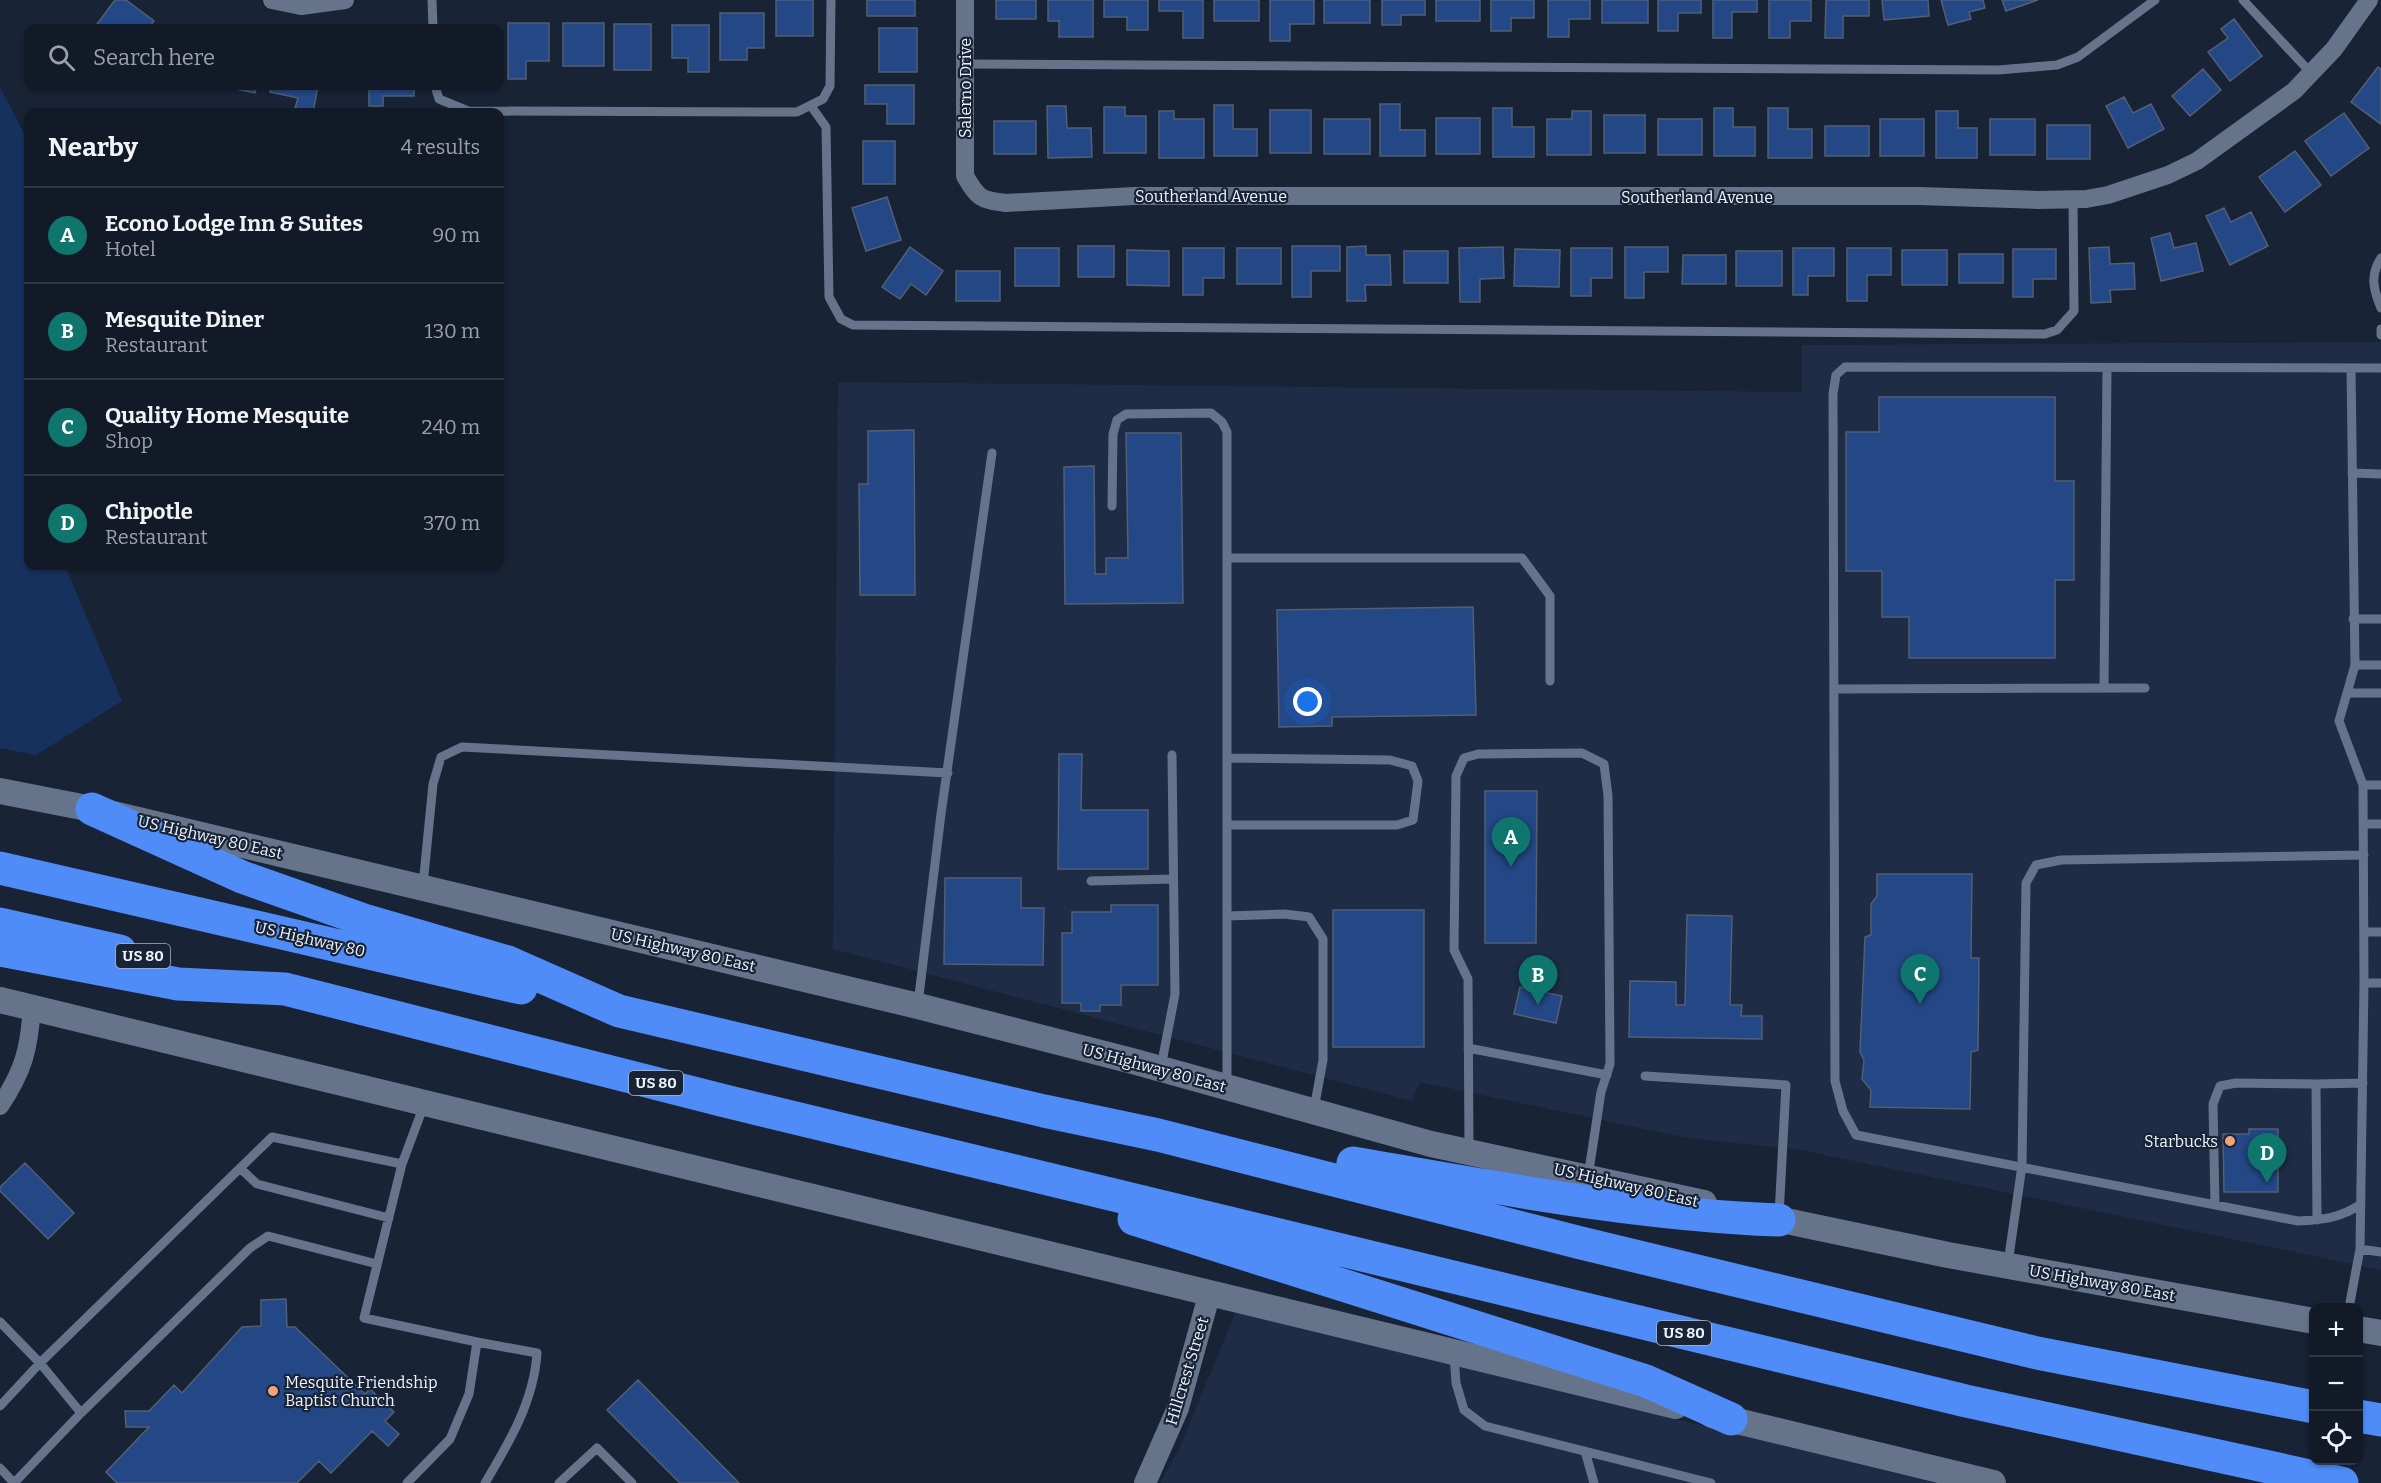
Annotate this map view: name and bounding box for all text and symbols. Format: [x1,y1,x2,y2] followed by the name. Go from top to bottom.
[24,24,504,90] search box
[956,38,975,138] street label: Salerno Drive
[45,41,78,74] icon: search
[93,44,215,71] text: Search here
[48,132,138,163] text: Nearby
[401,135,480,159] text: 4 results
[1135,187,1287,206] street label: Southerland Avenue
[1621,188,1773,207] street label: Southerland Avenue
[105,210,363,237] text: Econo Lodge Inn & Suites
[60,223,75,247] text: A
[432,223,480,247] text: 90 m
[105,237,156,261] text: Hotel
[105,306,264,333] text: Mesquite Diner
[61,319,74,343] text: B
[425,319,480,343] text: 130 m
[105,333,208,357] text: Restaurant
[105,402,349,429] text: Quality Home Mesquite
[61,415,74,439] text: C
[422,415,480,439] text: 240 m
[105,429,153,453] text: Shop
[105,498,193,525] text: Chipotle
[60,511,75,535] text: D
[423,511,480,535] text: 370 m
[105,525,208,549] text: Restaurant
[1293,687,1322,716] your location
[136,811,284,863] street label: US Highway 80 East
[1492,818,1530,867] pin: A
[253,917,367,961] street label: US Highway 80
[609,924,757,976] street label: US Highway 80 East
[116,944,170,968] road number: US 80
[1900,954,1940,1004] pin: C
[1518,956,1558,1005] pin: B
[1080,1040,1228,1096] street label: US Highway 80 East
[629,1071,683,1095] road number: US 80
[2144,1132,2218,1151] place label: Starbucks
[2223,1134,2237,1148] marker: Starbucks
[2248,1134,2286,1183] pin: D
[1552,1159,1700,1211] street label: US Highway 80 East
[2028,1261,2177,1305] street label: US Highway 80 East
[2309,1303,2363,1465] map controls
[2309,1303,2363,1357] button: +
[1162,1314,1213,1427] street label: Hillcrest Street
[1657,1321,1711,1345] road number: US 80
[2309,1357,2363,1411] button: −
[285,1373,438,1410] place label: Mesquite Friendship Baptist Church
[266,1384,280,1398] marker: Mesquite Friendship Baptist Church
[2309,1411,2363,1465] button: locate

